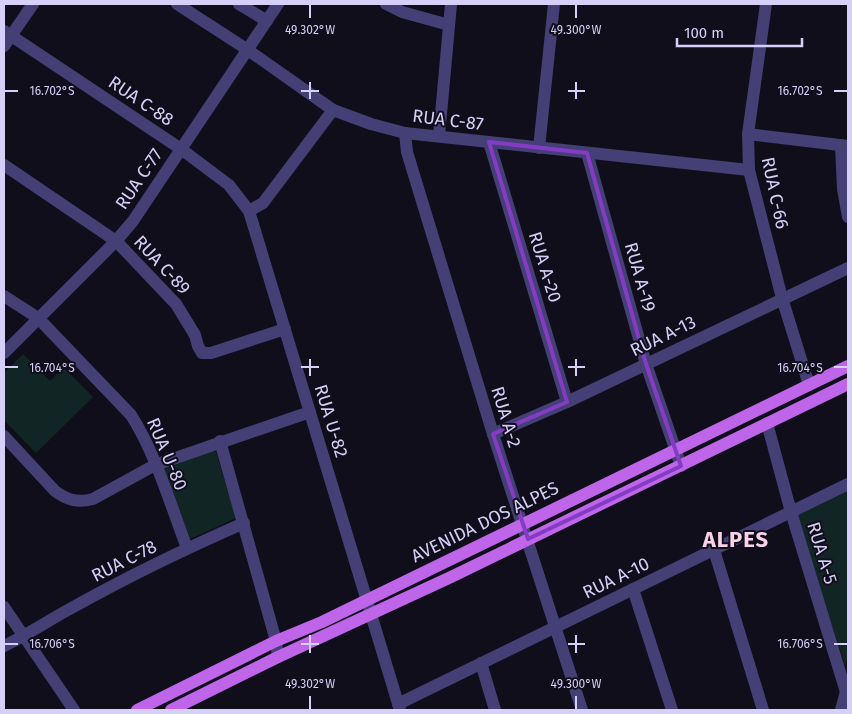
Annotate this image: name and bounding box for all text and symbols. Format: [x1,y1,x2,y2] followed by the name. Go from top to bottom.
[677,15,802,47] scale bar
[285,23,335,37] text: 49.302°W
[550,23,602,37] text: 49.300°W
[684,24,724,42] text: 100 m
[104,71,178,131] street label: RUA C-88
[30,84,75,98] text: 16.702°S
[778,84,823,98] text: 16.702°S
[411,105,485,135] street label: RUA C-87
[111,144,167,214] street label: RUA C-77
[757,155,793,231] street label: RUA C-66
[524,229,566,305] street label: RUA A-20
[129,231,195,299] street label: RUA C-89
[620,240,660,314] street label: RUA A-19
[626,311,700,361] street label: RUA A-13
[29,361,75,375] text: 16.704°S
[777,361,823,375] text: 16.704°S
[309,382,353,460] street label: RUA U-82
[486,384,526,450] street label: RUA A-2
[142,414,192,494] street label: RUA U-80
[408,477,563,567] street label: AVENIDA DOS ALPES
[802,519,842,587] street label: RUA A-5
[702,526,769,553] district label: ALPES
[88,535,160,587] street label: RUA C-78
[579,552,653,604] street label: RUA A-10
[29,637,75,651] text: 16.706°S
[777,637,823,651] text: 16.706°S
[285,677,335,691] text: 49.302°W
[550,677,602,691] text: 49.300°W

